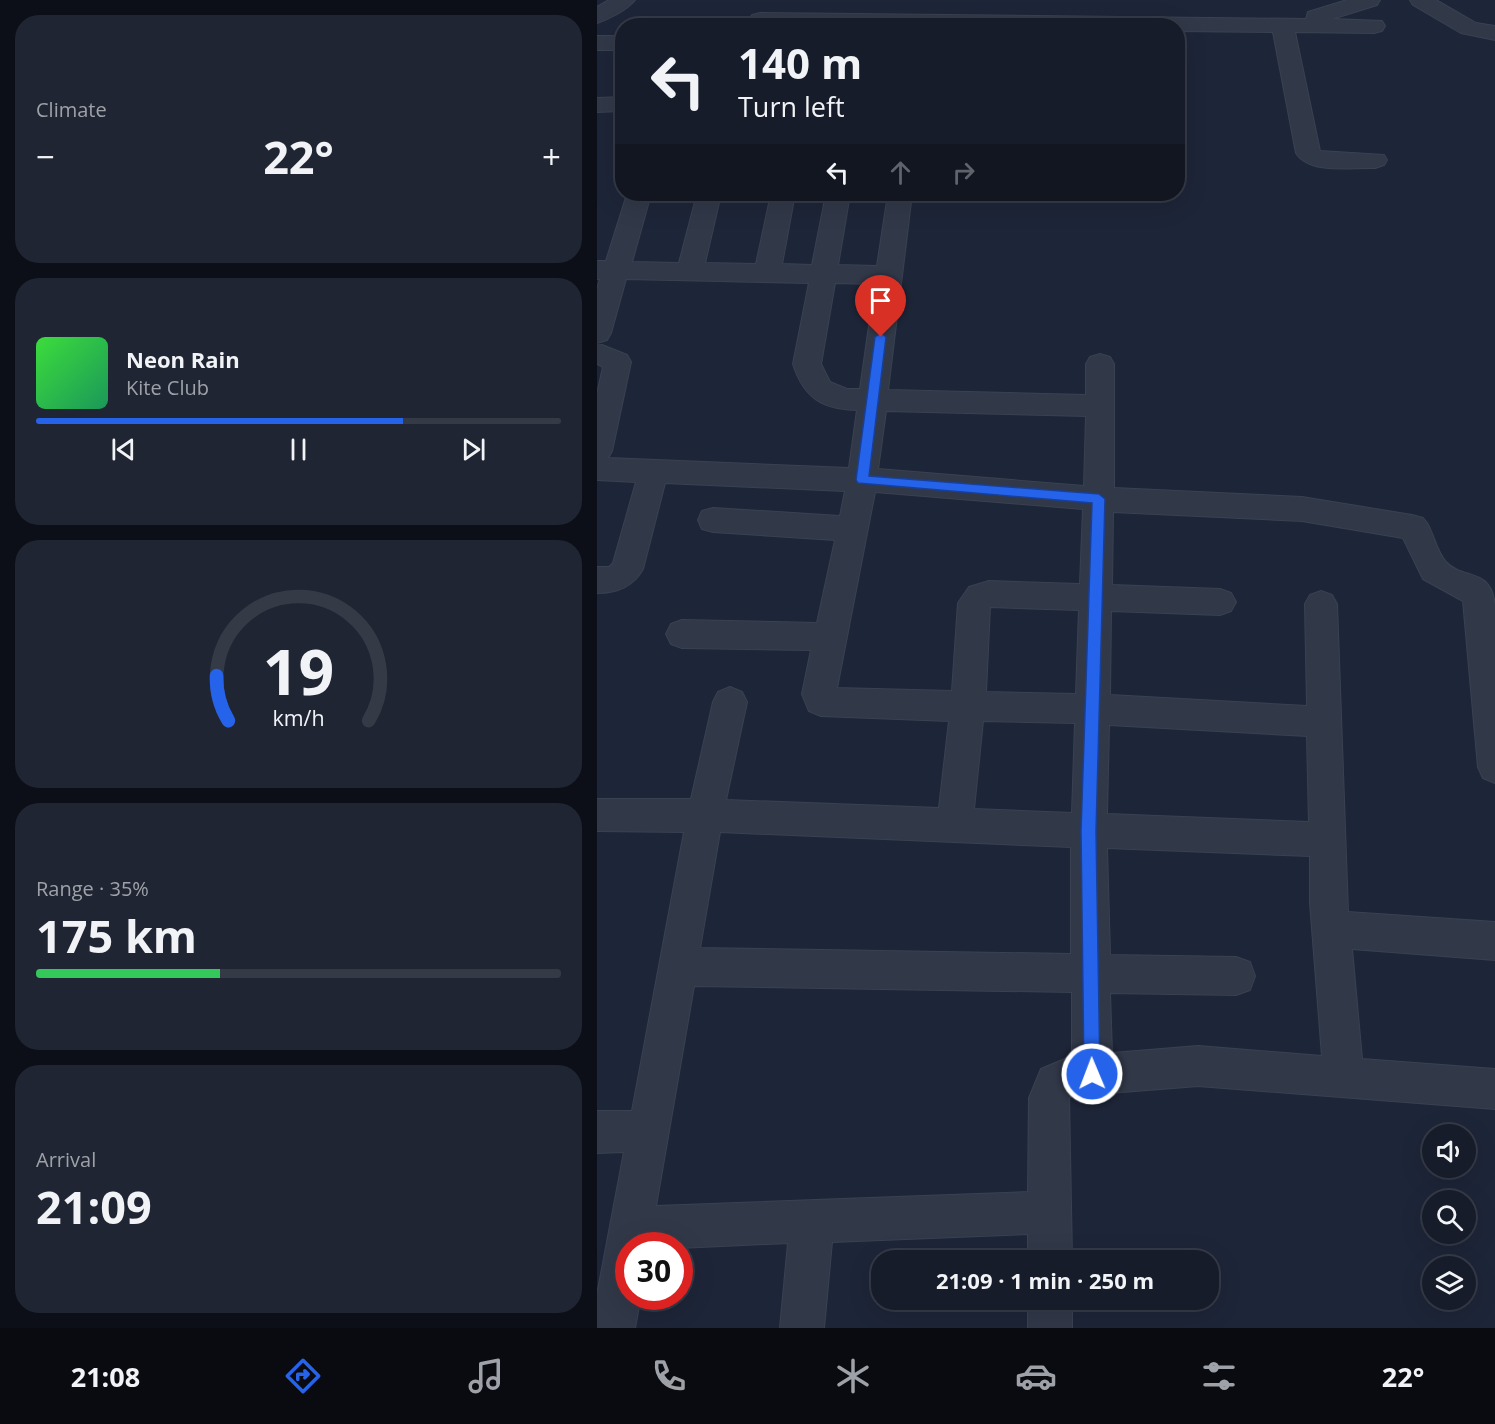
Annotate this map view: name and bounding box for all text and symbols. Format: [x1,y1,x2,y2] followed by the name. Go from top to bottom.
[738,34,862,91] text: 140 m
[639,42,717,120] icon: left
[738,88,845,125] text: Turn left
[36,96,107,123] text: Climate
[263,126,334,187] text: 22°
[36,134,55,179] text: −
[542,134,561,179] text: +
[821,156,854,189] icon: left
[884,156,917,189] icon: ahead
[947,156,980,189] icon: right
[855,275,906,337] pin
[864,284,897,317] icon: arrive
[126,344,240,374] text: Neon Rain
[126,374,209,401] text: Kite Club
[107,433,140,466] icon: previous
[282,433,315,466] icon: pause
[457,433,490,466] icon: next
[263,628,334,713] text: 19
[272,703,325,732] text: km/h
[36,875,149,902] text: Range · 35%
[36,905,197,966] text: 175 km
[1060,1042,1124,1106] position arrow
[1422,1124,1476,1310] map controls
[1422,1124,1476,1178] button: sound
[36,1146,96,1173] text: Arrival
[36,1176,152,1237] text: 21:09
[1422,1190,1476,1244] button: search
[615,1232,693,1310] speed limit sign: 30
[1422,1256,1476,1310] button: layers
[936,1265,1154,1295] text: 21:09 · 1 min · 250 m
[282,1355,324,1397] icon: directions
[465,1355,507,1397] icon: music
[648,1355,690,1397] icon: phone
[832,1355,874,1397] icon: climate
[1015,1355,1057,1397] icon: car
[1198,1355,1240,1397] icon: filters
[71,1358,140,1395] text: 21:08
[1382,1358,1424,1395] text: 22°

